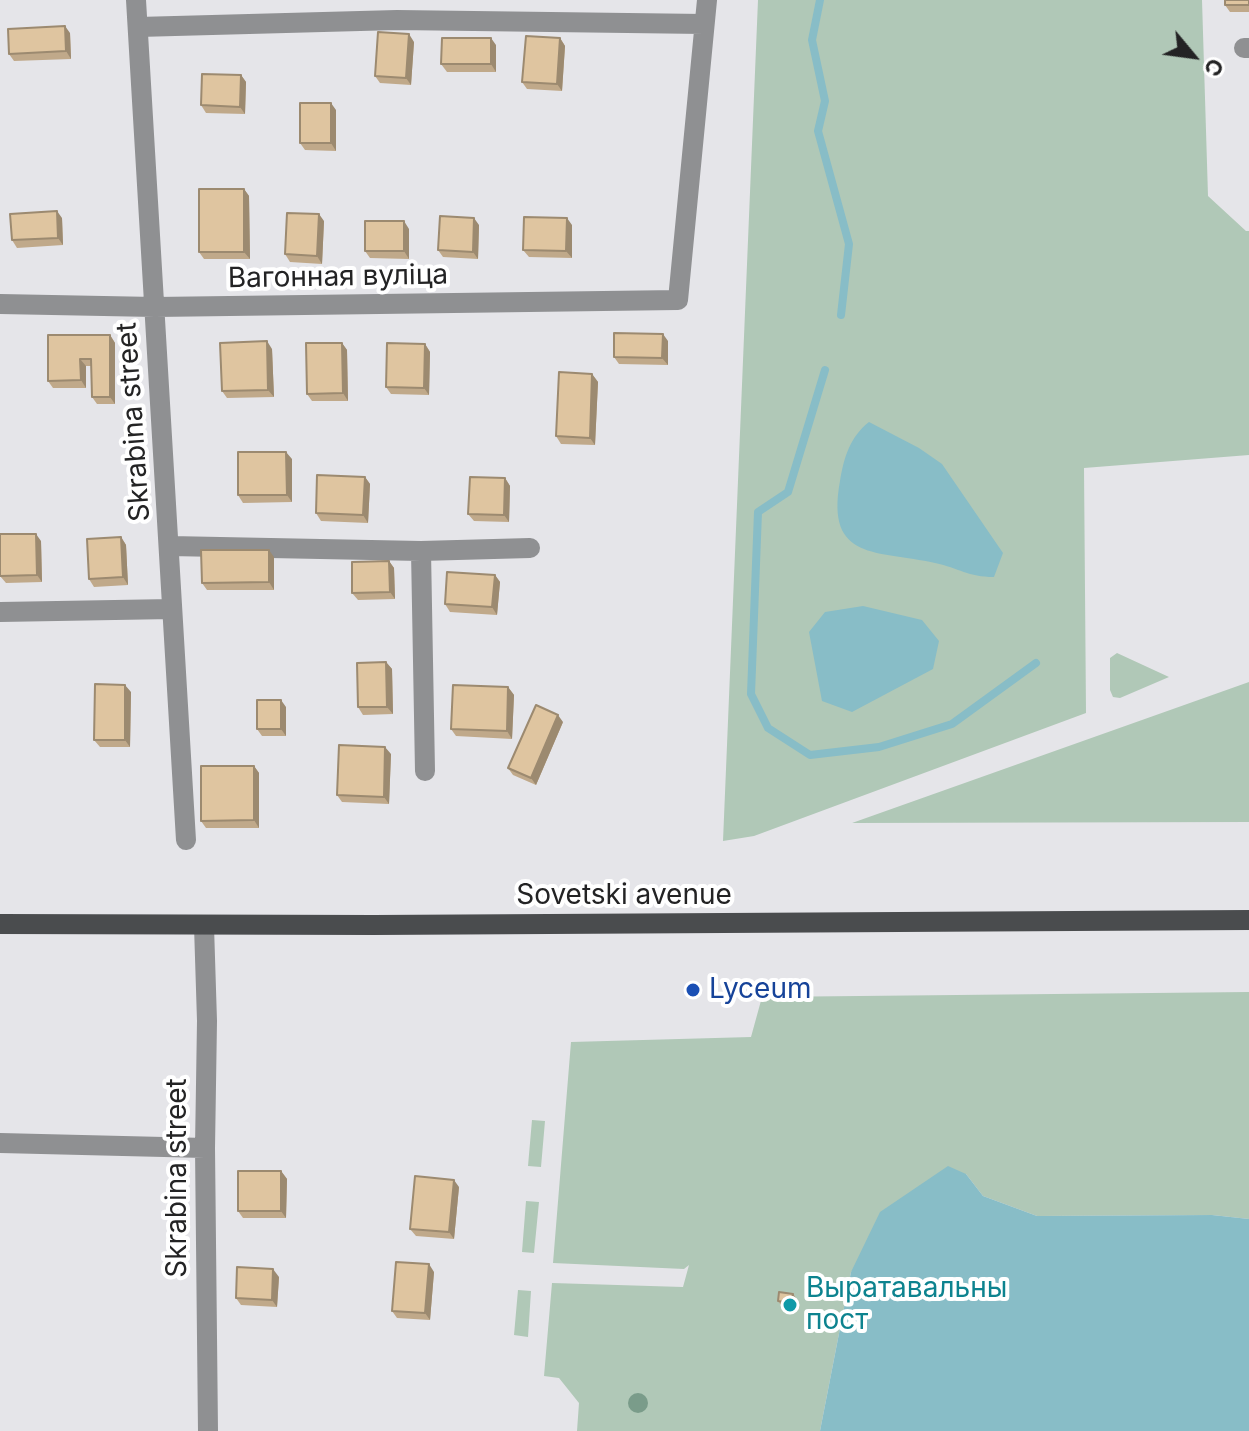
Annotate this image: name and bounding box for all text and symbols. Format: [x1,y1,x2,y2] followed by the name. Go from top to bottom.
[1153,16,1233,96] north arrow
[1199,54,1229,81] text: С
[228,258,448,296] street label: Вагонная вуліца
[110,321,158,523] street label: Skrabina street
[516,879,732,913] street label: Sovetski avenue
[709,973,812,1007] place label: Lyceum
[684,981,702,999] marker: Lyceum
[161,1078,195,1278] street label: Skrabina street
[806,1272,1007,1338] place label: Выратавальны пост
[781,1296,799,1314] marker: Выратавальны пост

